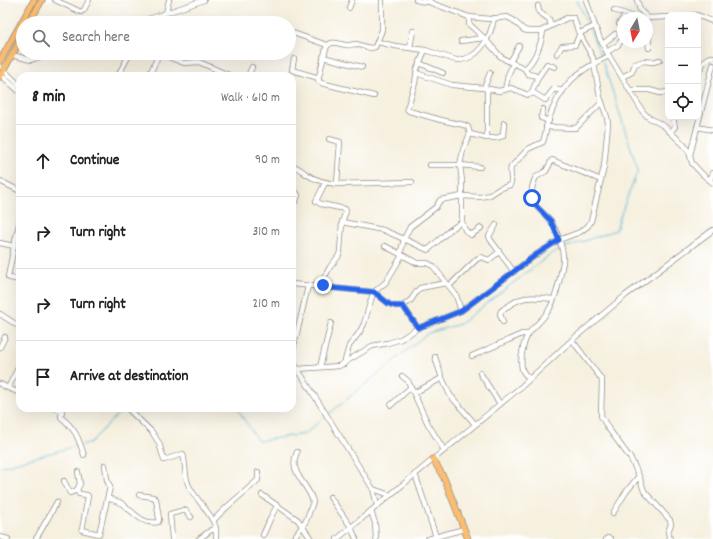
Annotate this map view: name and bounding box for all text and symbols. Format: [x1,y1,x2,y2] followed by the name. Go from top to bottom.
[617,12,653,48] north arrow
[665,12,701,120] map controls
[665,12,701,48] button: +
[16,16,296,60] search box
[30,27,52,49] icon: search
[62,27,130,49] text: Search here
[665,48,701,84] button: −
[665,84,701,120] button: locate
[32,86,65,110] text: 8 min
[221,89,280,108] text: Walk · 610 m
[32,150,54,172] icon: ahead
[70,150,119,172] text: Continue
[255,151,280,170] text: 90 m
[523,189,541,207] route start
[32,222,54,244] icon: right
[70,222,126,244] text: Turn right
[252,223,280,242] text: 310 m
[314,276,332,294] route end
[32,294,54,316] icon: right
[70,294,126,316] text: Turn right
[252,295,280,314] text: 210 m
[32,366,54,388] icon: arrive
[70,366,188,388] text: Arrive at destination

